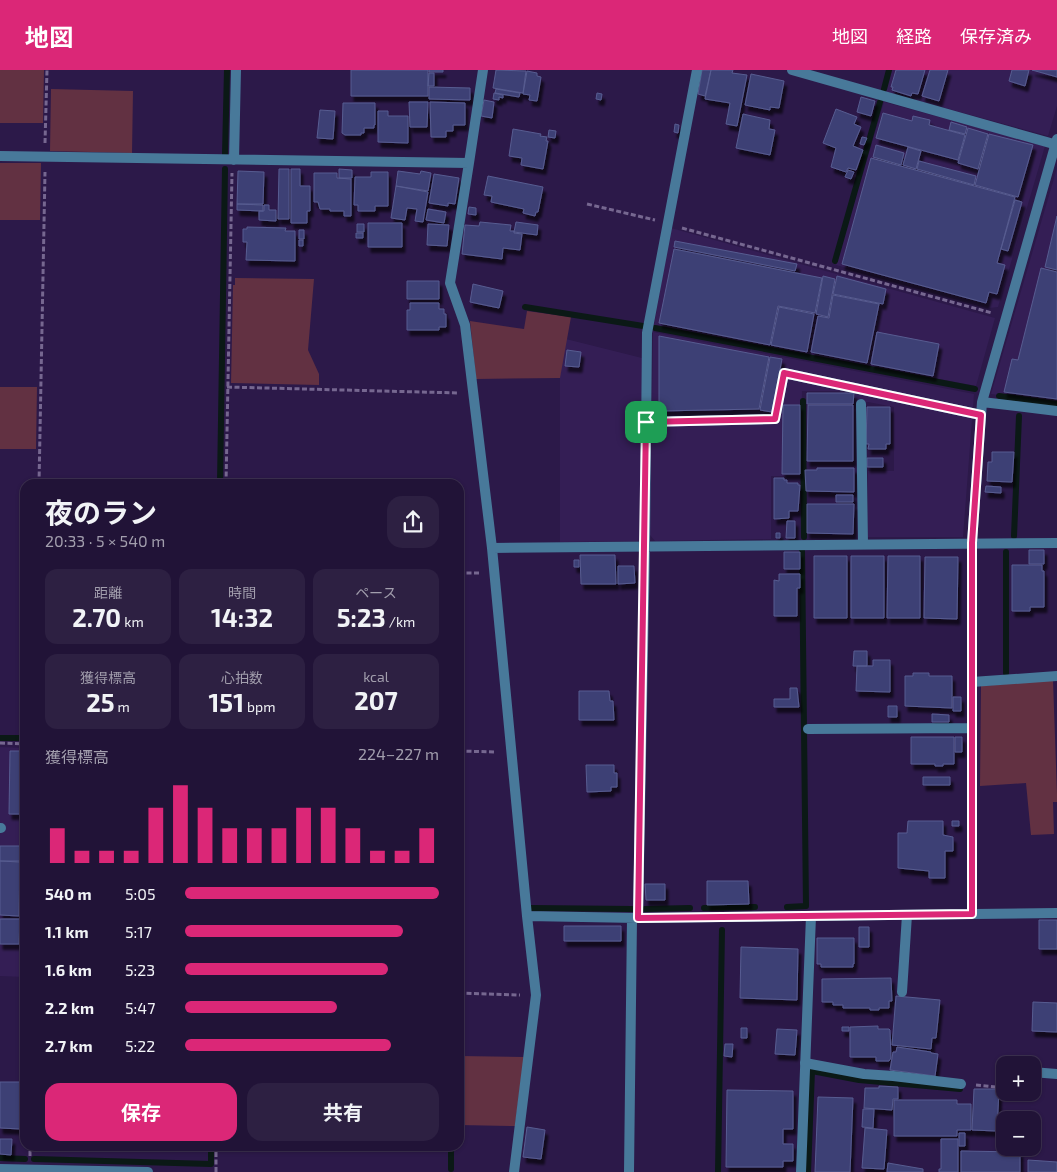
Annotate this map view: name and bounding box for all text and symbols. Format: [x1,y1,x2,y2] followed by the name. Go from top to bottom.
[25,22,73,51] text: 地図
[832,25,868,47] text: 地図
[896,25,932,47] text: 経路
[960,25,1032,47] text: 保存済み
[625,401,667,443] pin
[632,408,660,436] icon: arrive
[45,495,157,529] text: 夜のラン
[387,496,439,548] button: share
[45,531,165,550] text: 20:33 · 5 × 540 m
[94,584,122,601] text: 距離
[228,584,256,601] text: 時間
[355,584,397,601] text: ペース
[72,602,121,632] text: 2.70
[211,602,273,632] text: 14:32
[337,602,386,632] text: 5:23
[121,613,144,630] text: km
[386,613,415,630] text: /km
[363,668,389,685] text: kcal
[80,669,136,686] text: 獲得標高
[221,669,263,686] text: 心拍数
[354,685,398,715] text: 207
[86,687,114,717] text: 25
[209,687,244,717] text: 151
[114,698,130,715] text: m
[244,698,275,715] text: bpm
[358,744,439,763] text: 224–227 m
[45,747,109,766] text: 獲得標高
[45,884,92,903] text: 540 m
[125,884,156,903] text: 5:05
[45,922,89,941] text: 1.1 km
[125,922,152,941] text: 5:17
[45,960,92,979] text: 1.6 km
[125,960,155,979] text: 5:23
[45,998,94,1017] text: 2.2 km
[125,998,155,1017] text: 5:47
[45,1036,93,1055] text: 2.7 km
[125,1036,155,1055] text: 5:22
[996,1056,1041,1156] map controls
[996,1056,1041,1101] button: +
[45,1083,237,1141] button: 保存
[247,1083,439,1141] button: 共有
[996,1111,1041,1156] button: −

